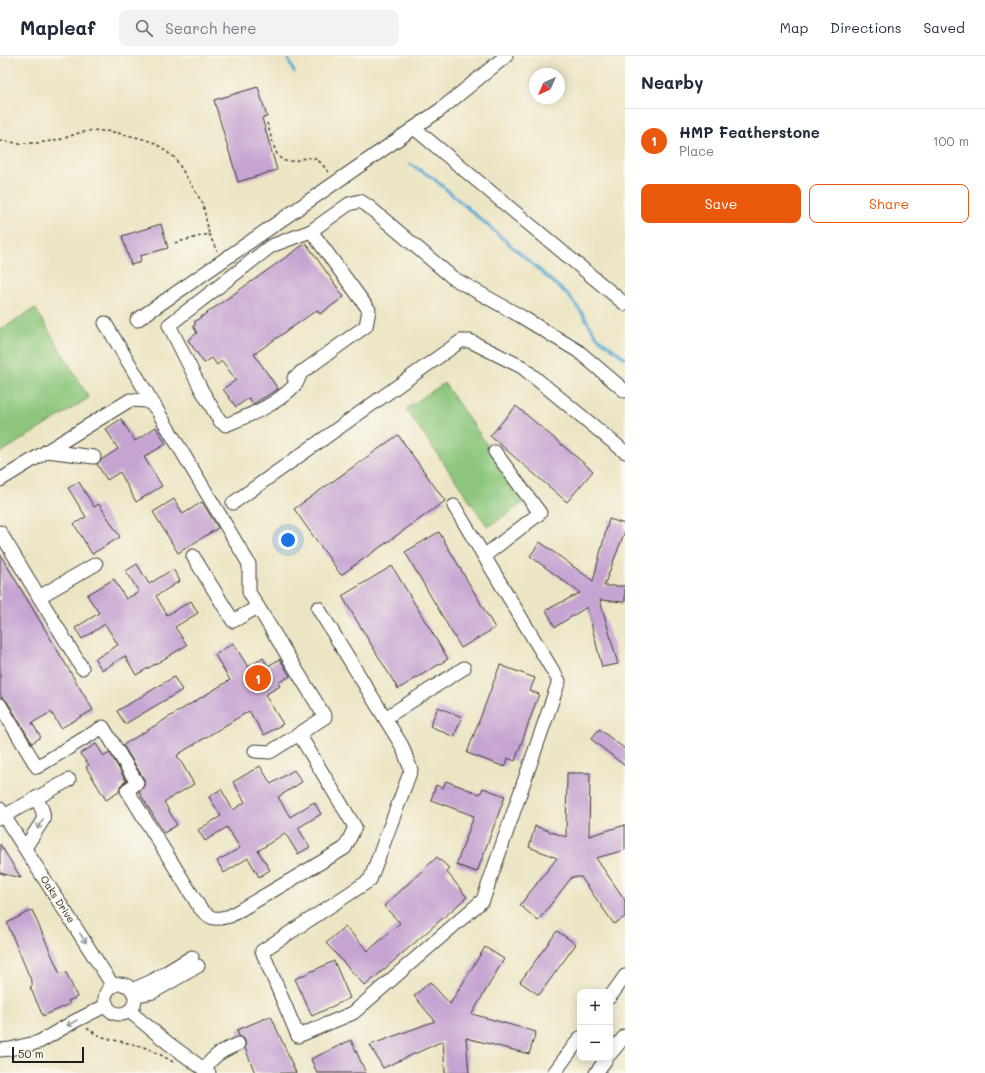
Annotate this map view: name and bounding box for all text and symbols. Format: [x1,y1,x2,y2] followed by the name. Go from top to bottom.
[119,10,399,46] search box
[20,15,95,40] text: Mapleaf
[133,17,155,39] icon: search
[165,18,257,38] text: Search here
[780,18,808,37] text: Map
[830,18,901,37] text: Directions
[923,18,965,37] text: Saved
[529,68,565,104] north arrow
[641,71,703,93] text: Nearby
[679,122,820,142] text: HMP Featherstone
[651,132,657,149] text: 1
[933,132,969,149] text: 100 m
[679,142,714,159] text: Place
[641,184,801,223] button: Save
[809,184,969,223] button: Share
[278,530,298,550] your location
[245,663,271,693] pin: 1
[36,818,44,830] one-way arrow
[37,873,79,925] street label: Oaks Drive
[80,932,88,944] one-way arrow
[577,989,613,1061] map controls
[577,989,613,1025] button: +
[66,1019,78,1027] one-way arrow
[577,1025,613,1061] button: −
[12,1045,84,1064] scale bar
[18,1046,44,1061] text: 50 m

